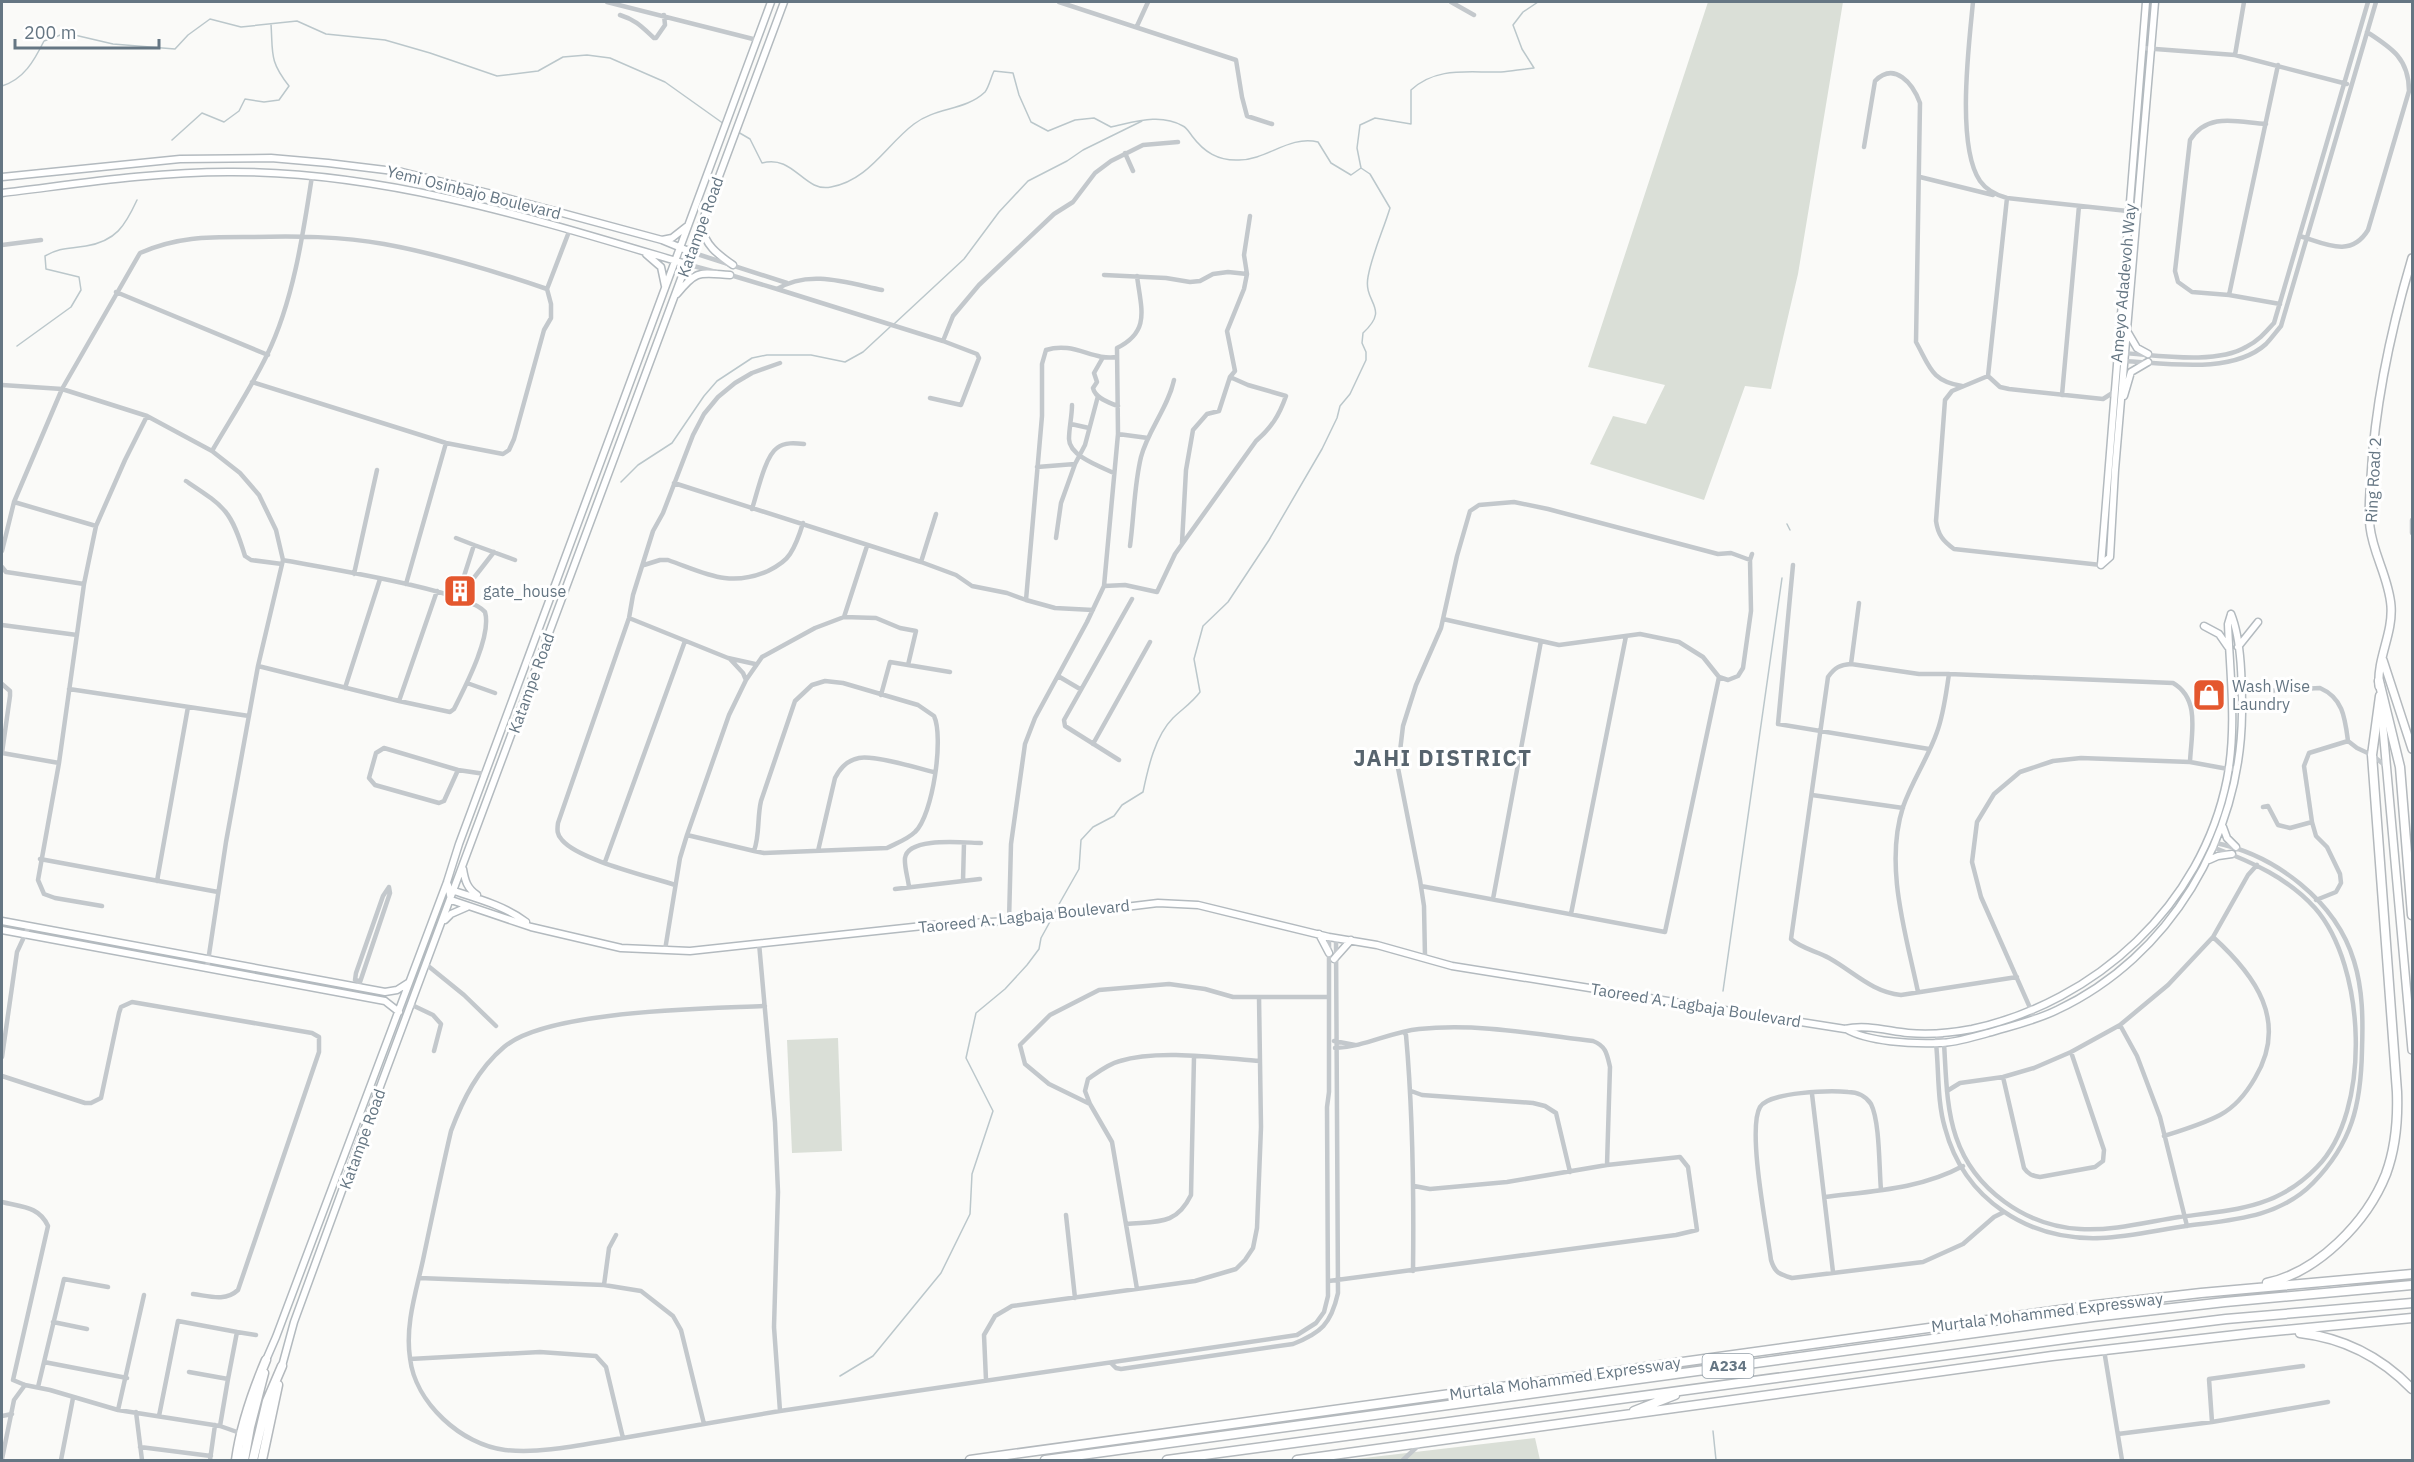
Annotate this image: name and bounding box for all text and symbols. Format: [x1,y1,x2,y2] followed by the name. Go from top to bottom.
[15,12,159,50] scale bar
[24,21,76,44] text: 200 m
[385,161,563,223] street label: Yemi Osinbajo Boulevard
[673,174,727,280] street label: Katampe Road
[2106,203,2140,363] street label: Ameyo Adadevoh Way
[2361,437,2385,523] street label: Ring Road 2
[442,573,478,609] building icon: gate_house
[483,581,566,601] place label: gate_house
[504,630,558,736] street label: Katampe Road
[2232,676,2310,714] place label: Wash Wise Laundry
[2191,677,2227,713] shop icon: Wash Wise Laundry
[1353,743,1533,772] district label: JAHI DISTRICT
[917,895,1131,937] street label: Taoreed A. Lagbaja Boulevard
[1589,978,1803,1032] street label: Taoreed A. Lagbaja Boulevard
[335,1086,389,1192] street label: Katampe Road
[1930,1288,2164,1336] street label: Murtala Mohammed Expressway
[1448,1352,1682,1404] street label: Murtala Mohammed Expressway
[1702,1354,1754,1378] road number: A234

